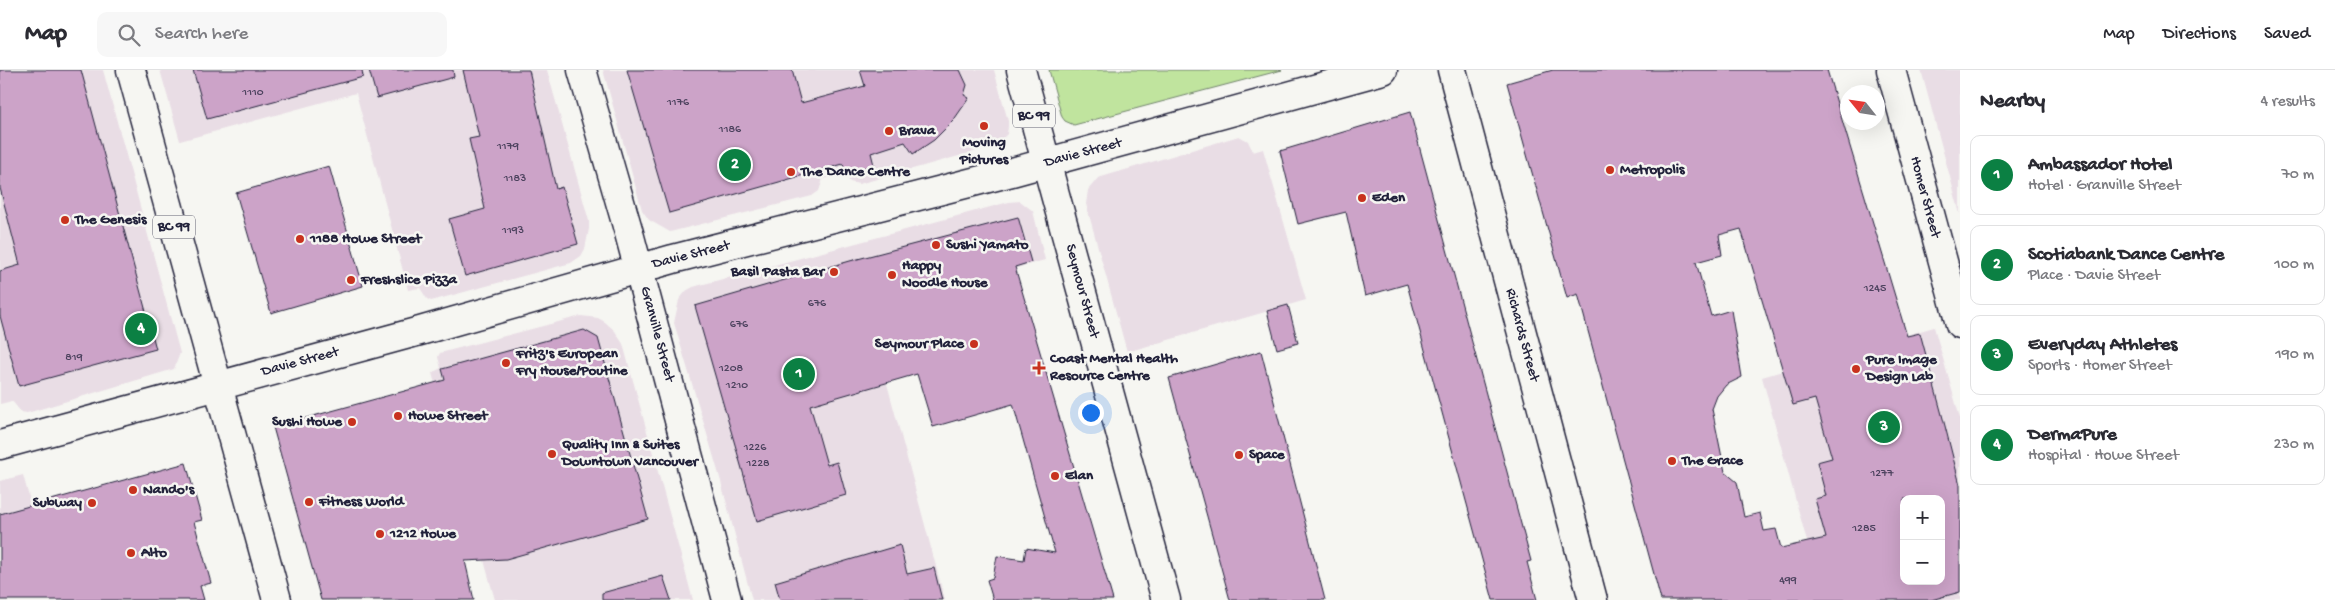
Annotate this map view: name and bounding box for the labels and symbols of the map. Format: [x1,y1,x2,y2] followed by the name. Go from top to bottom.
[1840,85,1885,130] north arrow
[241,86,264,100] house number: 1110
[666,96,690,110] house number: 1176
[1013,104,1055,128] road number: BC 99
[978,120,990,132] marker: Moving Pictures
[898,122,936,140] place label: Brava
[718,123,742,137] house number: 1186
[883,125,895,137] marker: Brava
[959,134,1010,169] place label: Moving Pictures
[1041,134,1125,172] street label: Davie Street
[496,140,519,154] house number: 1179
[719,146,751,184] pin: 2
[1905,154,1945,242] street label: Homer Street
[1620,161,1686,179] place label: Metropolis
[800,163,911,181] place label: The Dance Centre
[1604,164,1616,176] marker: Metropolis
[785,166,797,178] marker: The Dance Centre
[503,172,526,186] house number: 1183
[1372,189,1406,207] place label: Eden
[1356,192,1368,204] marker: Eden
[74,211,148,229] place label: The Genesis
[59,214,71,226] marker: The Genesis
[153,216,195,238] road number: BC 99
[501,224,524,238] house number: 1193
[309,230,423,248] place label: 1188 Howe Street
[294,233,306,245] marker: 1188 Howe Street
[649,236,733,274] street label: Davie Street
[946,236,1029,254] place label: Sushi Yamato
[930,239,942,251] marker: Sushi Yamato
[1061,242,1104,342] street label: Seymour Street
[902,257,989,292] place label: Happy Noodle House
[730,263,826,281] place label: Basil Pasta Bar
[828,266,840,278] marker: Basil Pasta Bar
[886,269,898,281] marker: Happy Noodle House
[360,271,458,289] place label: Freshslice Pizza
[345,274,357,286] marker: Freshslice Pizza
[1863,282,1886,296] house number: 1245
[636,284,679,385] street label: Granville Street
[1501,286,1544,385] street label: Richards Street
[808,297,827,311] house number: 676
[125,310,157,348] pin: 4
[730,318,749,332] house number: 676
[875,335,965,353] place label: Seymour Place
[968,338,980,350] marker: Seymour Place
[258,343,342,381] street label: Davie Street
[515,345,629,380] place label: Fritz's European Fry House/Poutine
[1049,350,1178,385] place label: Coast Mental Health Resource Centre
[65,351,83,365] house number: 819
[1864,351,1938,386] place label: Pure Image Design Lab
[783,355,815,393] pin: 1
[500,357,512,369] marker: Fritz's European Fry House/Poutine
[1032,361,1046,375] marker: Coast Mental Health Resource Centre
[718,362,743,376] house number: 1208
[1850,363,1862,375] marker: Pure Image Design Lab
[725,379,748,393] house number: 1210
[1078,400,1104,426] your location
[408,407,489,425] place label: Howe Street
[1868,408,1900,446] pin: 3
[392,410,404,422] marker: Howe Street
[272,413,343,431] place label: Sushi Howe
[346,416,358,428] marker: Sushi Howe
[560,436,700,471] place label: Quality Inn & Suites Downtown Vancouver
[743,441,767,455] house number: 1226
[1249,446,1286,464] place label: Space
[546,448,558,460] marker: Quality Inn & Suites Downtown Vancouver
[1233,449,1245,461] marker: Space
[1681,452,1744,470] place label: The Grace
[1666,455,1678,467] marker: The Grace
[745,457,770,471] house number: 1228
[1065,467,1094,485] place label: Elan
[1869,467,1894,481] house number: 1277
[1049,470,1061,482] marker: Elan
[143,481,196,499] place label: Nando's
[127,484,139,496] marker: Nando's
[318,493,406,511] place label: Fitness World
[33,494,83,512] place label: Subway
[303,496,315,508] marker: Fitness World
[86,497,98,509] marker: Subway
[1851,522,1876,536] house number: 1285
[389,525,457,543] place label: 1212 Howe
[374,528,386,540] marker: 1212 Howe
[140,544,167,562] place label: Alto
[125,547,137,559] marker: Alto
[1779,574,1797,588] house number: 499

